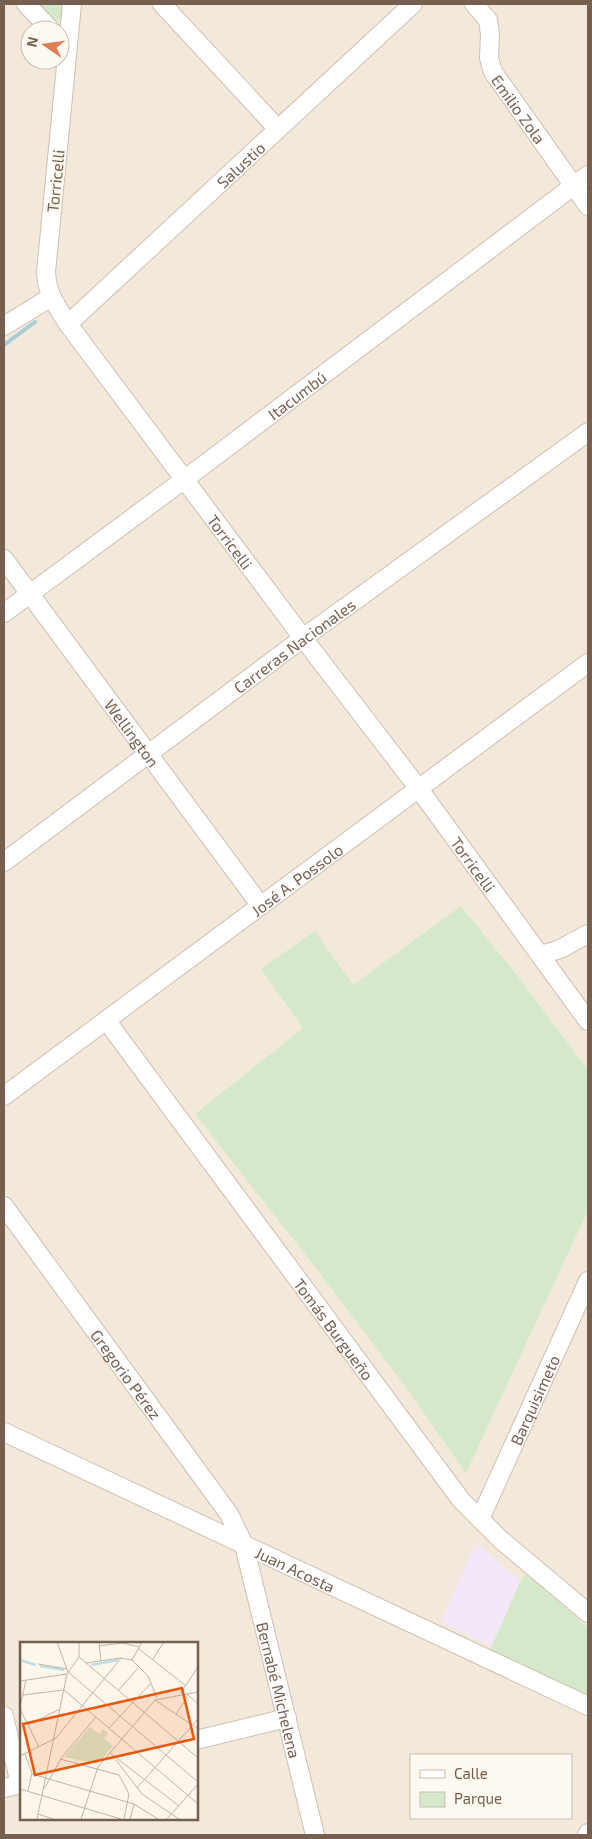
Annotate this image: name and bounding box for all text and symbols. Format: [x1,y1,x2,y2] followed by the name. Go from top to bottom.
[20,20,70,70] north arrow
[22,35,41,49] text: N
[488,71,550,147] street label: Emilio Zola
[212,137,268,191] street label: Salustio
[42,149,68,213] street label: Torricelli
[264,367,330,423] street label: Itacumbú
[204,510,257,572] street label: Torricelli
[229,594,359,697] street label: Carreras Nacionales
[101,695,164,770] street label: Wellington
[447,833,500,895] street label: Torricelli
[247,839,346,919] street label: José A. Possolo
[291,1274,378,1383] street label: Tomás Burgueño
[88,1325,166,1423] street label: Gregorio Pérez
[505,1352,563,1448] street label: Barquisimeto
[253,1542,338,1596] street label: Juan Acosta
[254,1620,305,1760] street label: Bernabé Michelena
[20,1642,198,1819] inset map
[410,1754,572,1819] legend
[454,1764,488,1782] text: Calle
[454,1789,502,1807] text: Parque

